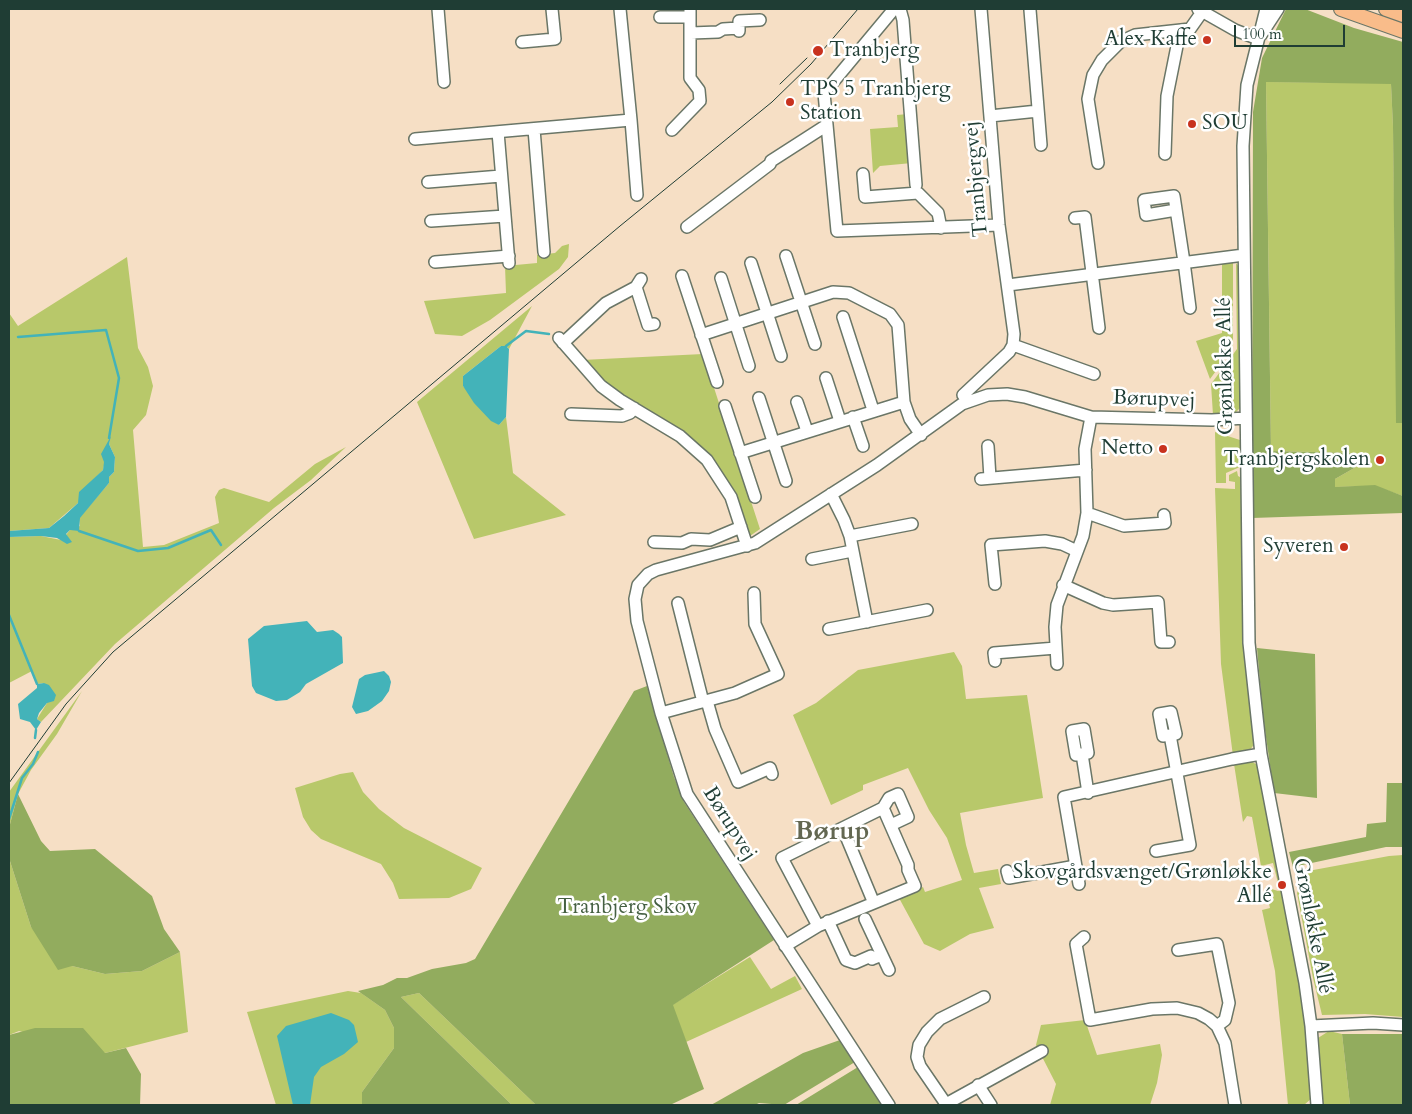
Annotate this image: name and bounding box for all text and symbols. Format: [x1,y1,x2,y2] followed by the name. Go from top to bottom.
[1237,15,1348,47] scale bar
[1242,24,1282,44] text: 100 m
[1104,27,1197,53] place label: Alex Kaffe
[1201,34,1213,46] marker: Alex Kaffe
[829,38,919,64] place label: Tranbjerg
[811,44,825,58] marker: Tranbjerg
[800,77,951,127] place label: TPS 5 Tranbjerg Station
[784,96,796,108] marker: TPS 5 Tranbjerg Station
[1202,111,1248,137] place label: SOU
[1186,118,1198,130] marker: SOU
[959,120,995,238] street label: Tranbjergvej
[1212,297,1240,435] street label: Grønløkke Allé
[1112,386,1196,414] street label: Børupvej
[1101,436,1153,462] place label: Netto
[1157,443,1169,455] marker: Netto
[1223,447,1370,473] place label: Tranbjergskolen
[1374,454,1386,466] marker: Tranbjergskolen
[1263,534,1334,560] place label: Syveren
[1338,541,1350,553] marker: Syveren
[696,782,762,866] street label: Børupvej
[795,817,869,849] district label: Børup
[1286,856,1338,996] street label: Grønløkke Allé
[1013,860,1272,910] place label: Skovgårdsvænget/Grønløkke Allé
[1276,879,1288,891] marker: Skovgårdsvænget/Grønløkke Allé
[557,895,697,921] park label: Tranbjerg Skov

